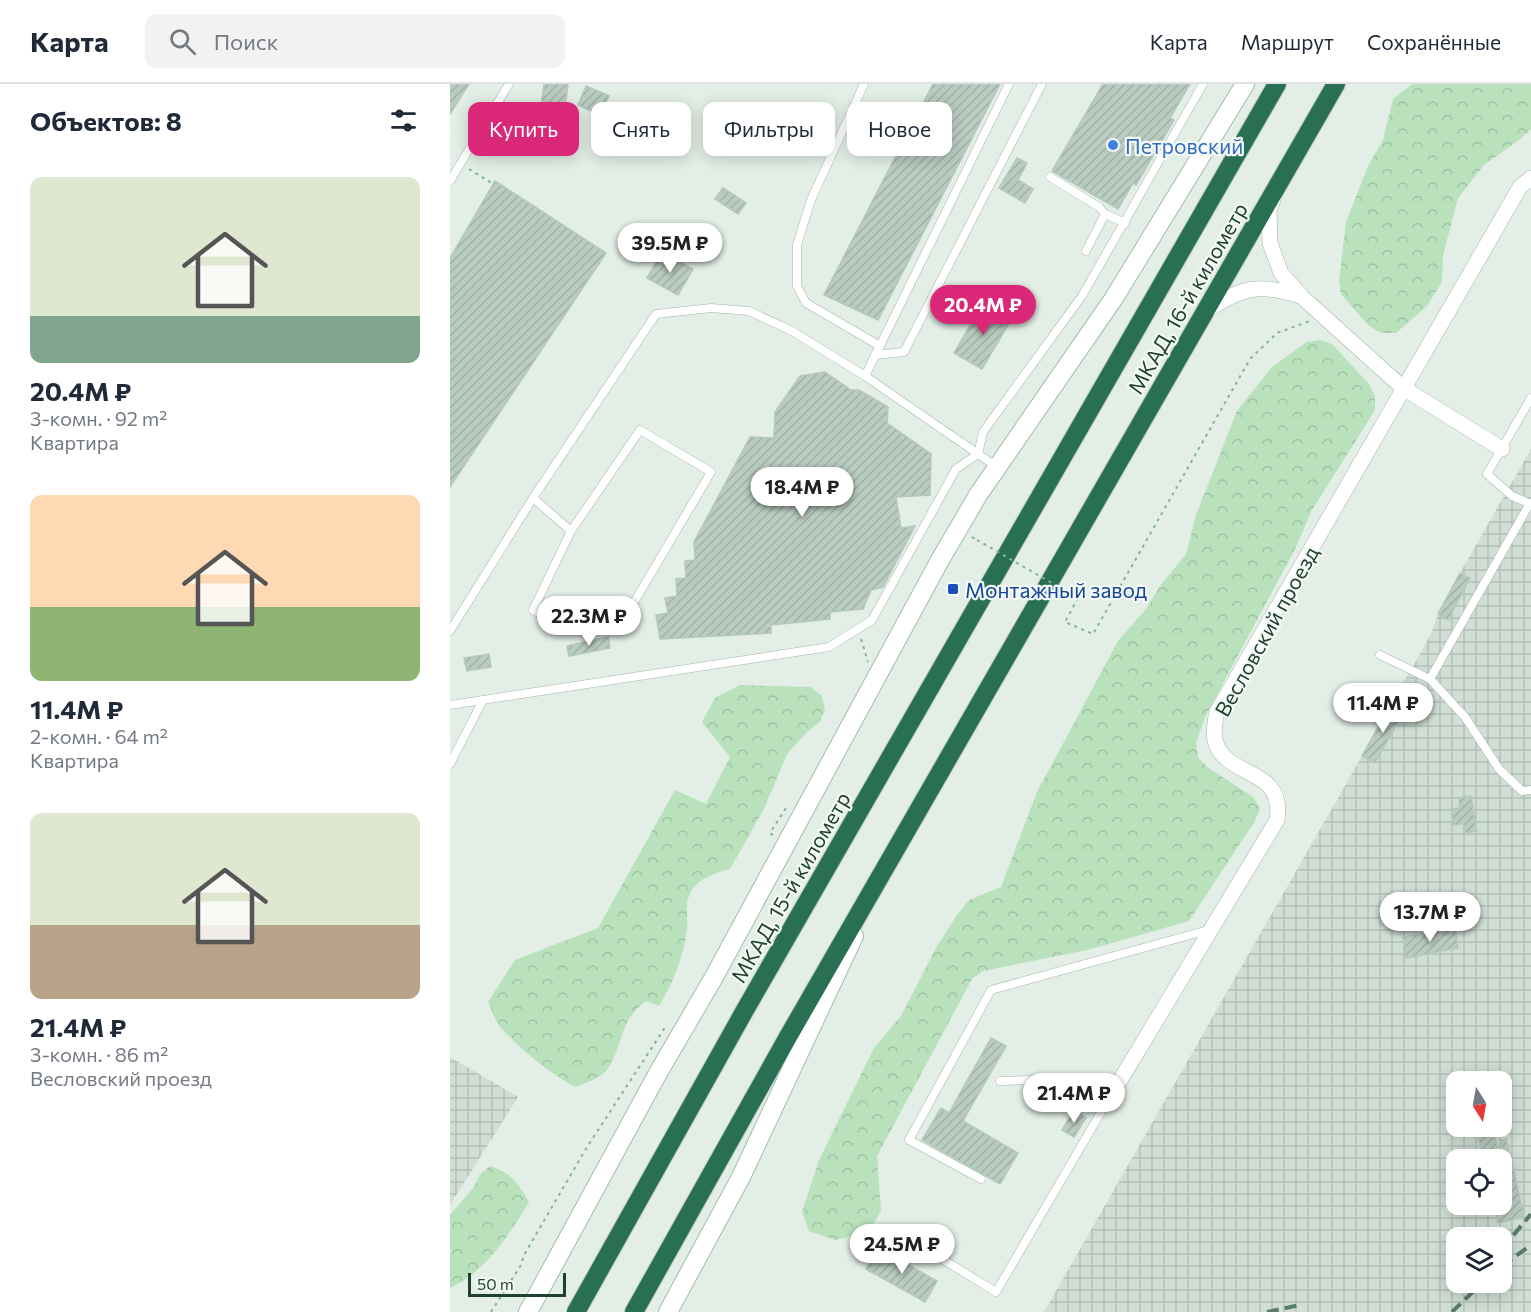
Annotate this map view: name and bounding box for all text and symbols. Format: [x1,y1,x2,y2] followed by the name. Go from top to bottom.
[145,14,565,68] search box
[30,24,109,58] text: Карта
[166,25,199,58] icon: search
[214,28,278,55] text: Поиск
[1150,29,1208,54] text: Карта
[1241,29,1334,54] text: Маршрут
[1367,29,1501,54] text: Сохранённые
[468,102,579,156] chip: Купить
[591,102,691,156] chip: Снять
[703,102,835,156] chip: Фильтры
[847,102,952,156] chip: Новое
[387,104,420,137] icon: filters
[30,105,182,136] text: Объектов: 8
[1125,133,1243,158] place label: Петровский
[1106,138,1120,152] marker: Петровский
[1122,198,1252,398] street label: МКАД, 16-й километр
[171,216,279,324] icon: home
[615,223,725,274] pin: 39.5M ₽
[632,230,708,254] text: 39.5M ₽
[928,285,1038,336] pin: 20.4M ₽
[944,292,1022,316] text: 20.4M ₽
[30,375,131,406] text: 20.4M ₽
[30,406,167,430] text: 3-комн. · 92 m²
[30,430,119,454] text: Квартира
[747,467,857,518] pin: 18.4M ₽
[765,474,839,498] text: 18.4M ₽
[171,534,279,642] icon: home
[1209,541,1323,721] street label: Весловский проезд
[965,577,1147,602] place label: Монтажный завод
[946,582,960,596] marker: Монтажный завод
[534,596,644,647] pin: 22.3M ₽
[551,603,627,627] text: 22.3M ₽
[1328,683,1438,734] pin: 11.4M ₽
[1347,690,1419,714] text: 11.4M ₽
[30,693,123,724] text: 11.4M ₽
[30,724,168,748] text: 2-комн. · 64 m²
[30,748,119,772] text: Квартира
[725,787,855,987] street label: МКАД, 15-й километр
[171,852,279,960] icon: home
[1375,892,1485,943] pin: 13.7M ₽
[1394,899,1466,923] text: 13.7M ₽
[30,1011,126,1042] text: 21.4M ₽
[30,1042,168,1066] text: 3-комн. · 86 m²
[30,1066,212,1090] text: Весловский проезд
[1446,1071,1512,1137] north arrow
[1446,1071,1512,1293] map controls
[1019,1073,1129,1124] pin: 21.4M ₽
[1037,1080,1111,1104] text: 21.4M ₽
[1446,1149,1512,1215] button: locate
[847,1224,957,1275] pin: 24.5M ₽
[1446,1227,1512,1293] button: layers
[864,1231,940,1255] text: 24.5M ₽
[468,1270,566,1298] scale bar
[477,1274,514,1293] text: 50 m

